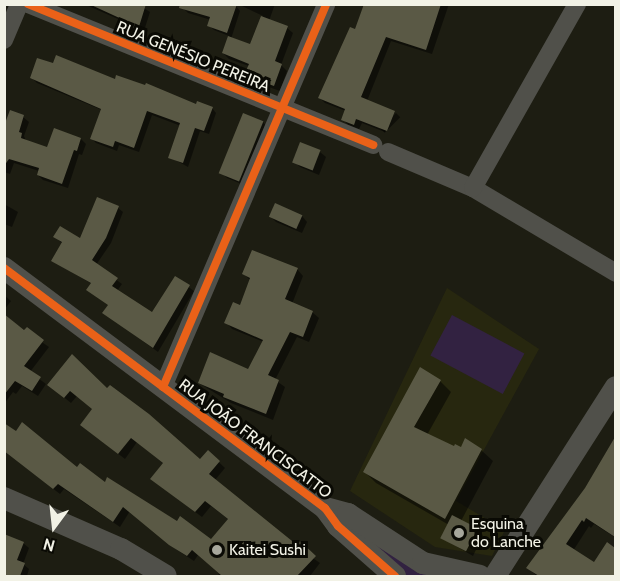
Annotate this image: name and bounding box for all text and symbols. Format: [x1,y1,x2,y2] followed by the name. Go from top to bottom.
[114,17,272,97] street label: RUA GENÉSIO PEREIRA
[175,375,335,503] street label: RUA JOÃO FRANCISCATTO
[24,497,84,557] north arrow
[471,514,541,552] place label: Esquina do Lanche
[452,526,466,540] marker: Esquina do Lanche
[41,534,57,556] text: N
[229,540,306,560] place label: Kaitei Sushi
[210,543,224,557] marker: Kaitei Sushi

